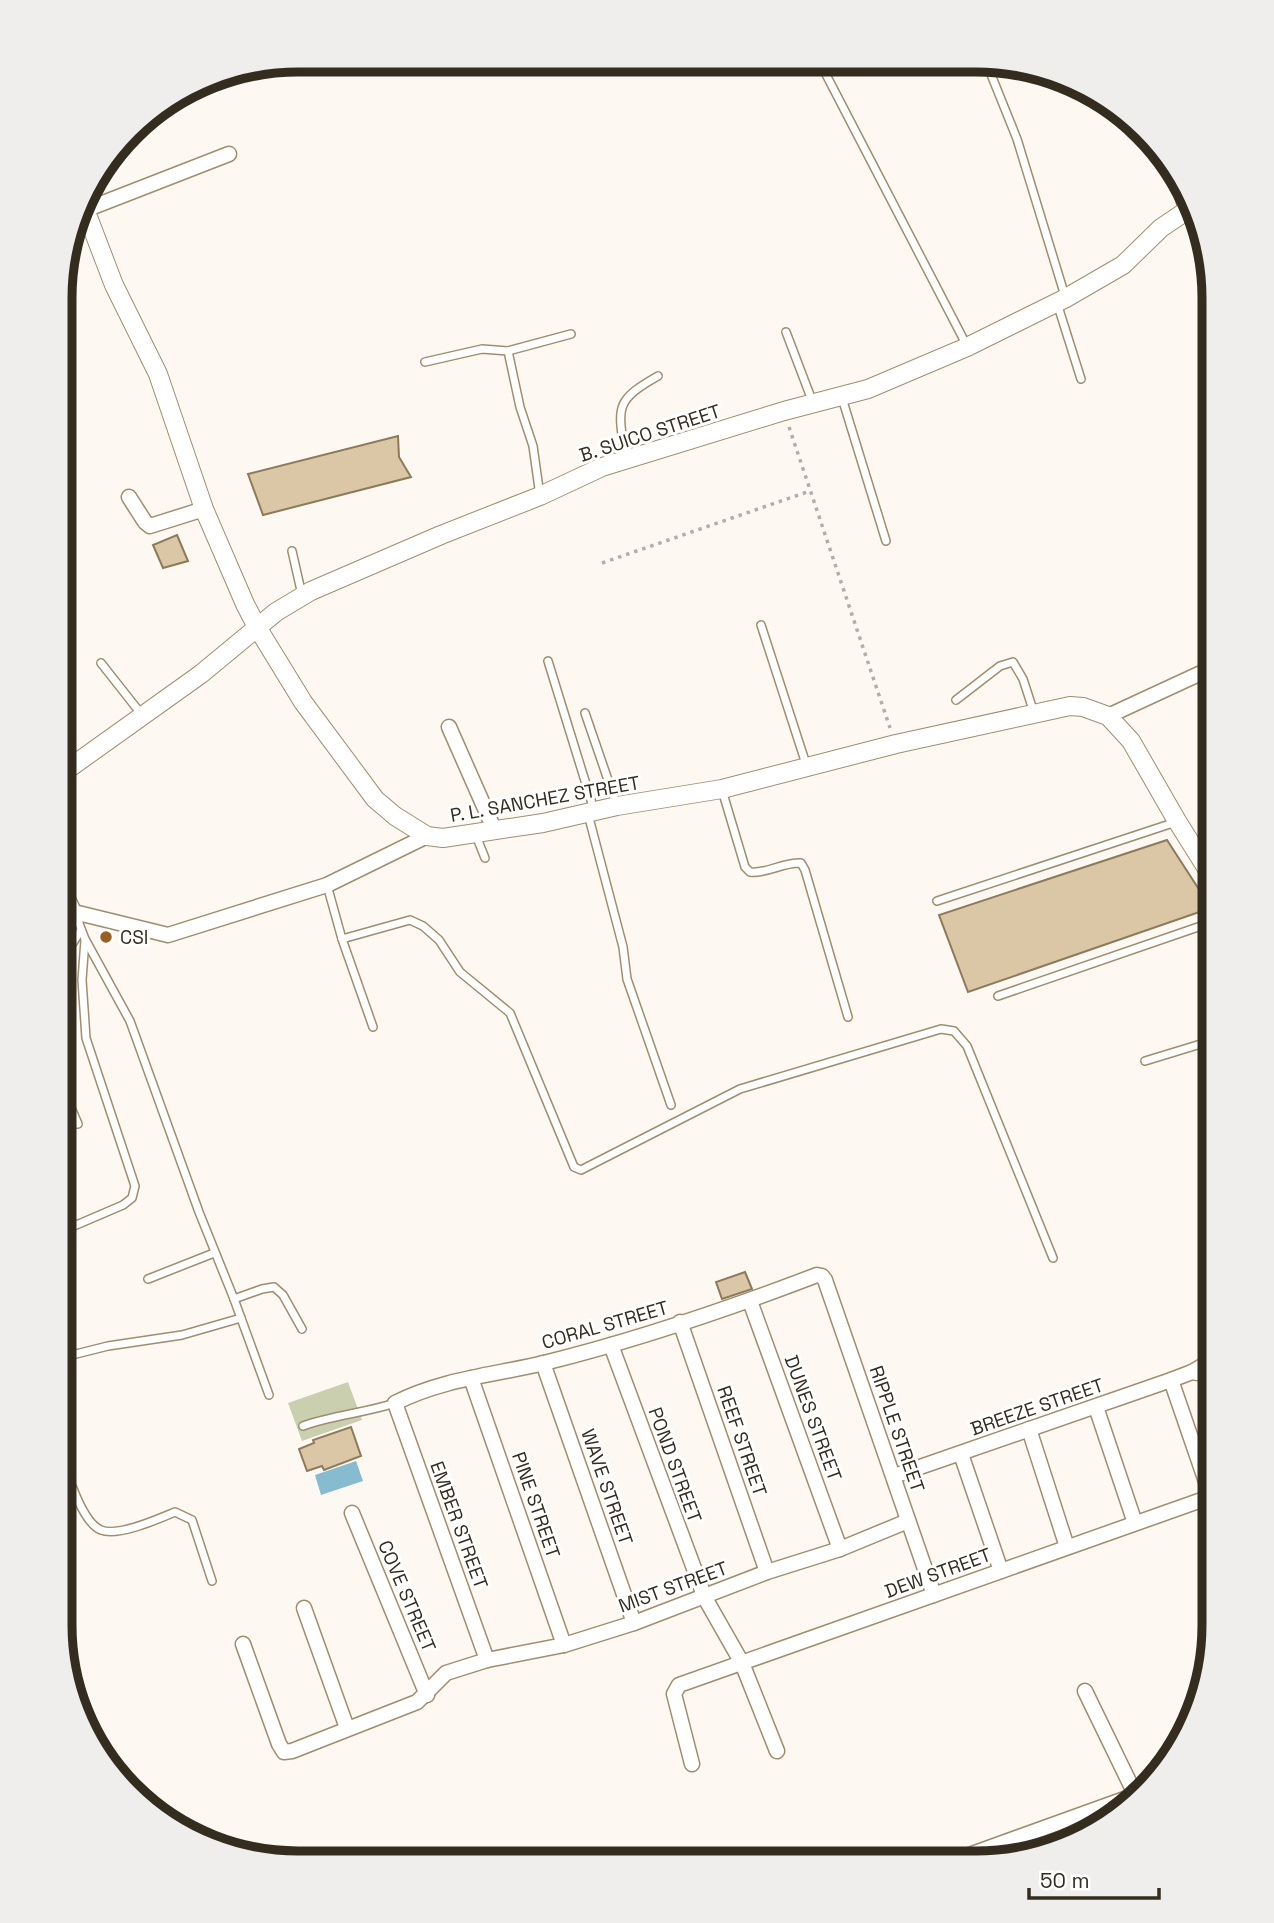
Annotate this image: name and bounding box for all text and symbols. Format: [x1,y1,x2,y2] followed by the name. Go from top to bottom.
[576,398,724,468] street label: B. SUICO STREET
[448,770,642,828] street label: P. L. SANCHEZ STREET
[120,925,148,950] place label: CSI
[98,929,114,945] marker: CSI
[539,1295,671,1355] street label: CORAL STREET
[779,1352,847,1484] street label: DUNES STREET
[864,1362,930,1496] street label: RIPPLE STREET
[967,1373,1107,1441] street label: BREEZE STREET
[711,1382,773,1500] street label: REEF STREET
[643,1404,707,1526] street label: POND STREET
[575,1426,639,1548] street label: WAVE STREET
[506,1448,566,1562] street label: PINE STREET
[424,1458,494,1592] street label: EMBER STREET
[372,1536,442,1656] street label: COVE STREET
[881,1542,995,1604] street label: DEW STREET
[615,1556,731,1618] street label: MIST STREET
[1029,1856,1158,1900] scale bar
[1040,1867,1090,1894] text: 50 m

